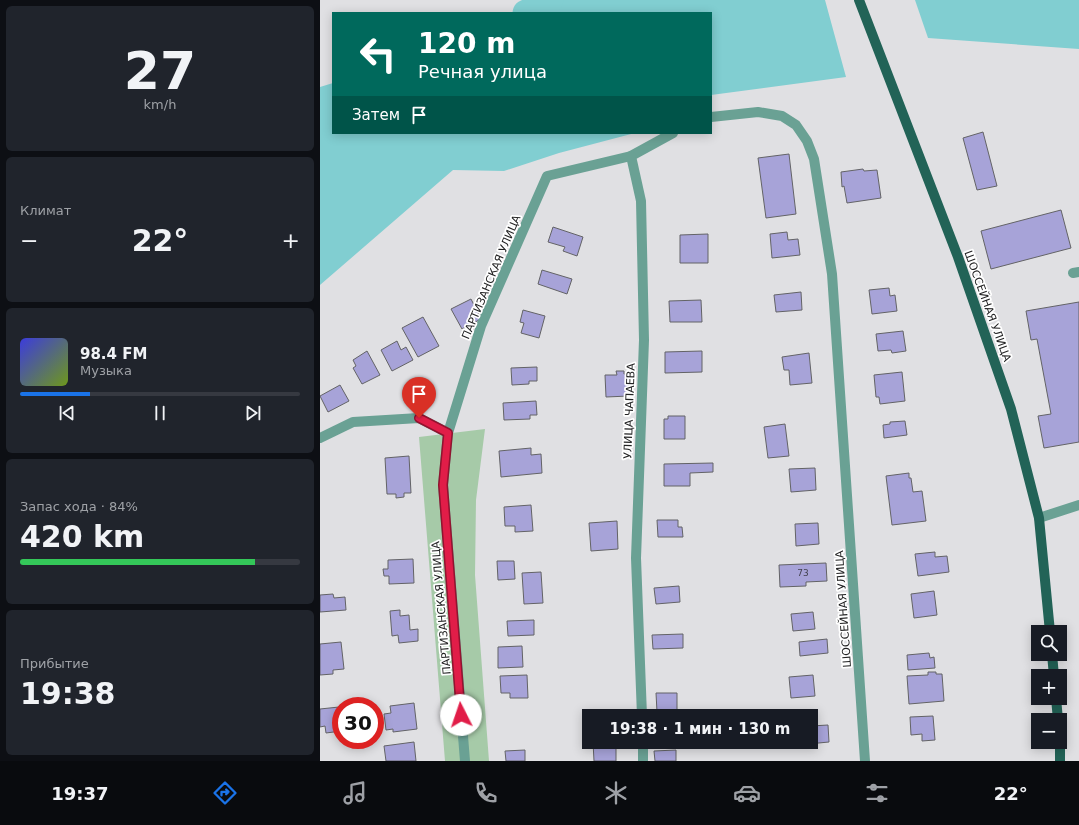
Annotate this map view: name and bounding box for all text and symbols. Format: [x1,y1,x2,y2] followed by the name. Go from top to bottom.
[418,27,515,60] text: 120 m
[352,28,404,80] icon: left
[124,41,196,101] text: 27
[418,61,547,82] text: Речная улица
[144,97,176,112] text: km/h
[408,104,430,126] icon: arrive
[352,106,400,124] text: Затем
[20,203,71,218] text: Климат
[459,213,524,341] street label: ПАРТИЗАНСКАЯ УЛИЦА
[132,223,188,258] text: 22°
[20,228,38,253] text: −
[282,228,300,253] text: +
[961,249,1014,364] street label: ШОССЕЙНАЯ УЛИЦА
[80,345,147,363] text: 98.4 FM
[80,363,132,378] text: Музыка
[621,363,638,459] street label: УЛИЦА ЧАПАЕВА
[402,377,436,418] pin
[408,383,430,405] icon: arrive
[56,402,78,424] icon: previous
[149,402,171,424] icon: pause
[242,402,264,424] icon: next
[20,499,138,514] text: Запас хода · 84%
[20,519,144,554] text: 420 km
[429,540,454,675] street label: ПАРТИЗАНСКАЯ УЛИЦА
[833,550,854,668] street label: ШОССЕЙНАЯ УЛИЦА
[797,568,809,578] house number: 73
[1031,625,1067,749] map controls
[1031,625,1067,661] button: search
[20,656,89,671] text: Прибытие
[1031,669,1067,705] button: +
[20,676,116,711] text: 19:38
[440,694,482,736] position arrow
[332,697,384,749] speed limit sign: 30
[1031,713,1067,749] button: −
[610,720,791,738] text: 19:38 · 1 мин · 130 m
[211,779,239,807] icon: directions
[341,779,369,807] icon: music
[472,779,500,807] icon: phone
[602,779,630,807] icon: climate
[733,779,761,807] icon: car
[863,779,891,807] icon: filters
[51,783,109,804] text: 19:37
[994,783,1028,804] text: 22°

